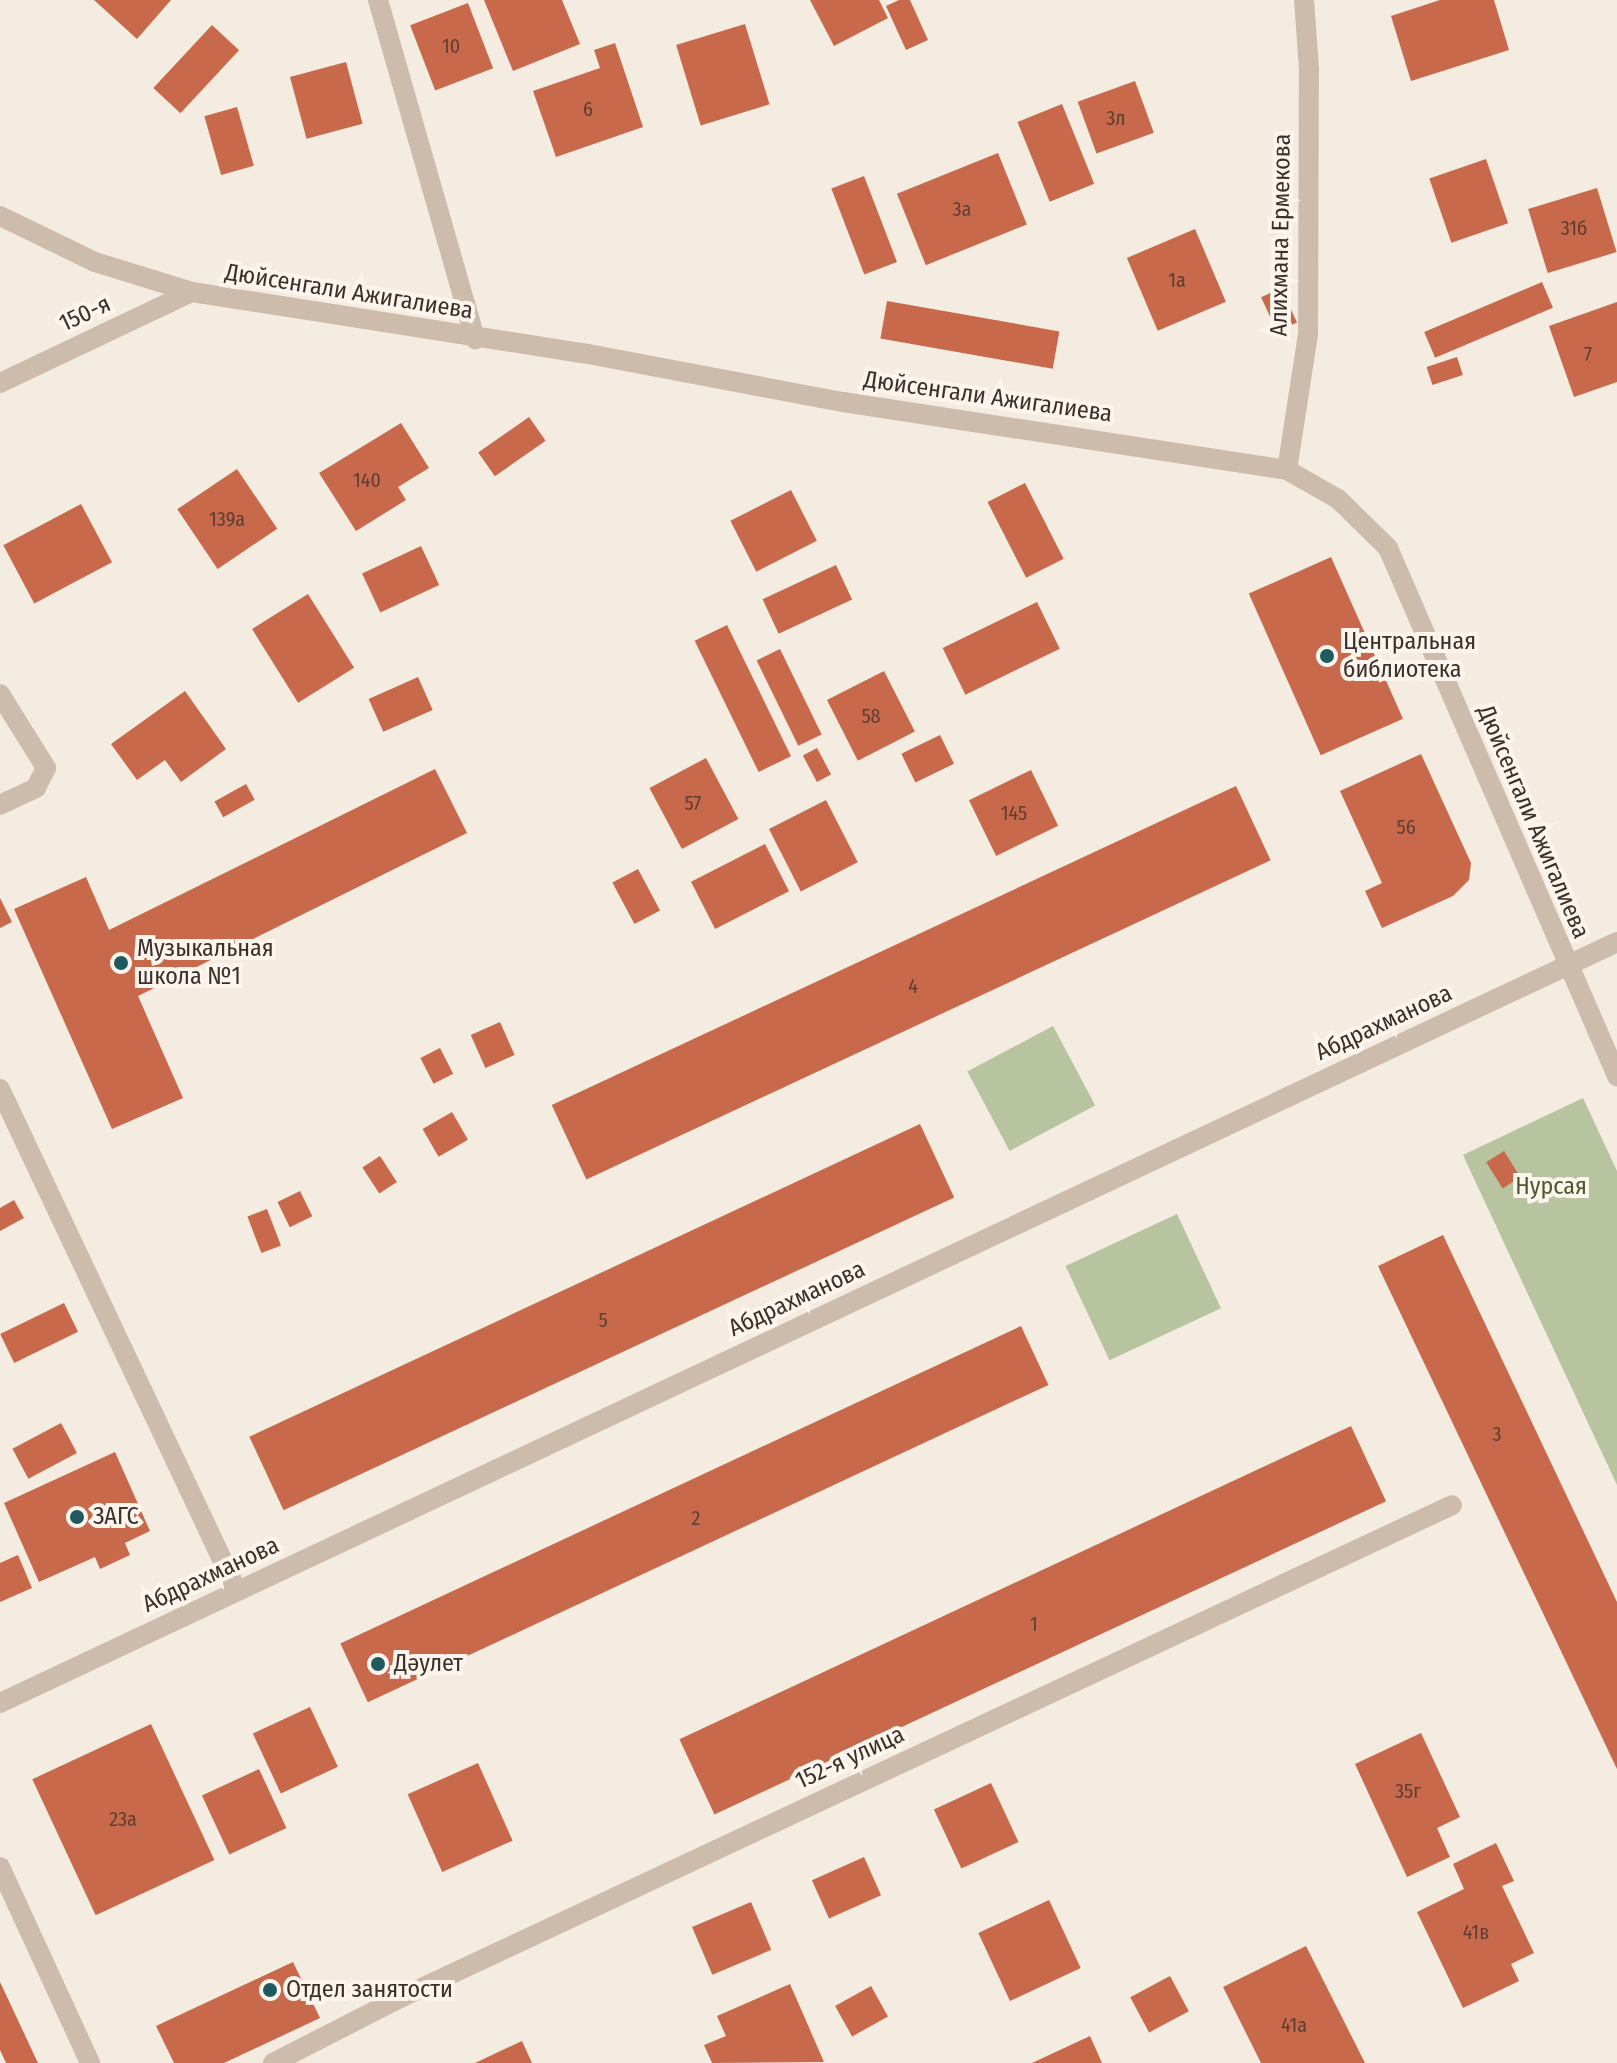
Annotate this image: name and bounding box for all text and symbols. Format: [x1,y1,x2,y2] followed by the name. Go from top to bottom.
[442,34,460,58] house number: 10
[583,97,593,121] house number: 6
[1106,106,1126,130] house number: 3л
[1265,133,1297,337] street label: Алихмана Ермекова
[953,197,971,221] house number: 3а
[1561,216,1587,240] house number: 31б
[223,258,475,326] street label: Дюйсенгали Ажигалиева
[1168,268,1186,292] house number: 1а
[55,290,115,338] street label: 150-я
[1584,342,1592,366] house number: 7
[862,365,1114,429] street label: Дюйсенгали Ажигалиева
[353,468,381,492] house number: 140
[209,507,245,531] house number: 139а
[1343,628,1476,684] place label: Центральная библиотека
[1318,647,1336,665] marker: Центральная библиотека
[1471,701,1595,943] street label: Дюйсенгали Ажигалиева
[861,704,881,728] house number: 58
[685,791,701,815] house number: 57
[1001,801,1027,825] house number: 145
[1396,815,1416,839] house number: 56
[137,935,274,991] place label: Музыкальная школа №1
[112,954,130,972] marker: Музыкальная школа №1
[908,974,918,998] house number: 4
[1311,979,1457,1067] street label: Абдрахманова
[1515,1173,1587,1201] park label: Нурсая
[724,1255,870,1343] street label: Абдрахманова
[598,1308,608,1332] house number: 5
[1492,1422,1502,1446] house number: 3
[93,1503,139,1531] place label: ЗАГС
[692,1506,700,1530] house number: 2
[68,1508,86,1526] marker: ЗАГС
[138,1531,284,1619] street label: Абдрахманова
[1030,1612,1038,1636] house number: 1
[394,1650,463,1678] place label: Дәулет
[369,1655,387,1673] marker: Дәулет
[791,1720,909,1796] street label: 152-я улица
[1395,1779,1421,1803] house number: 35г
[109,1807,137,1831] house number: 23а
[1463,1920,1489,1944] house number: 41в
[286,1976,453,2004] place label: Отдел занятости
[261,1981,279,1999] marker: Отдел занятости
[1281,2013,1307,2037] house number: 41а

